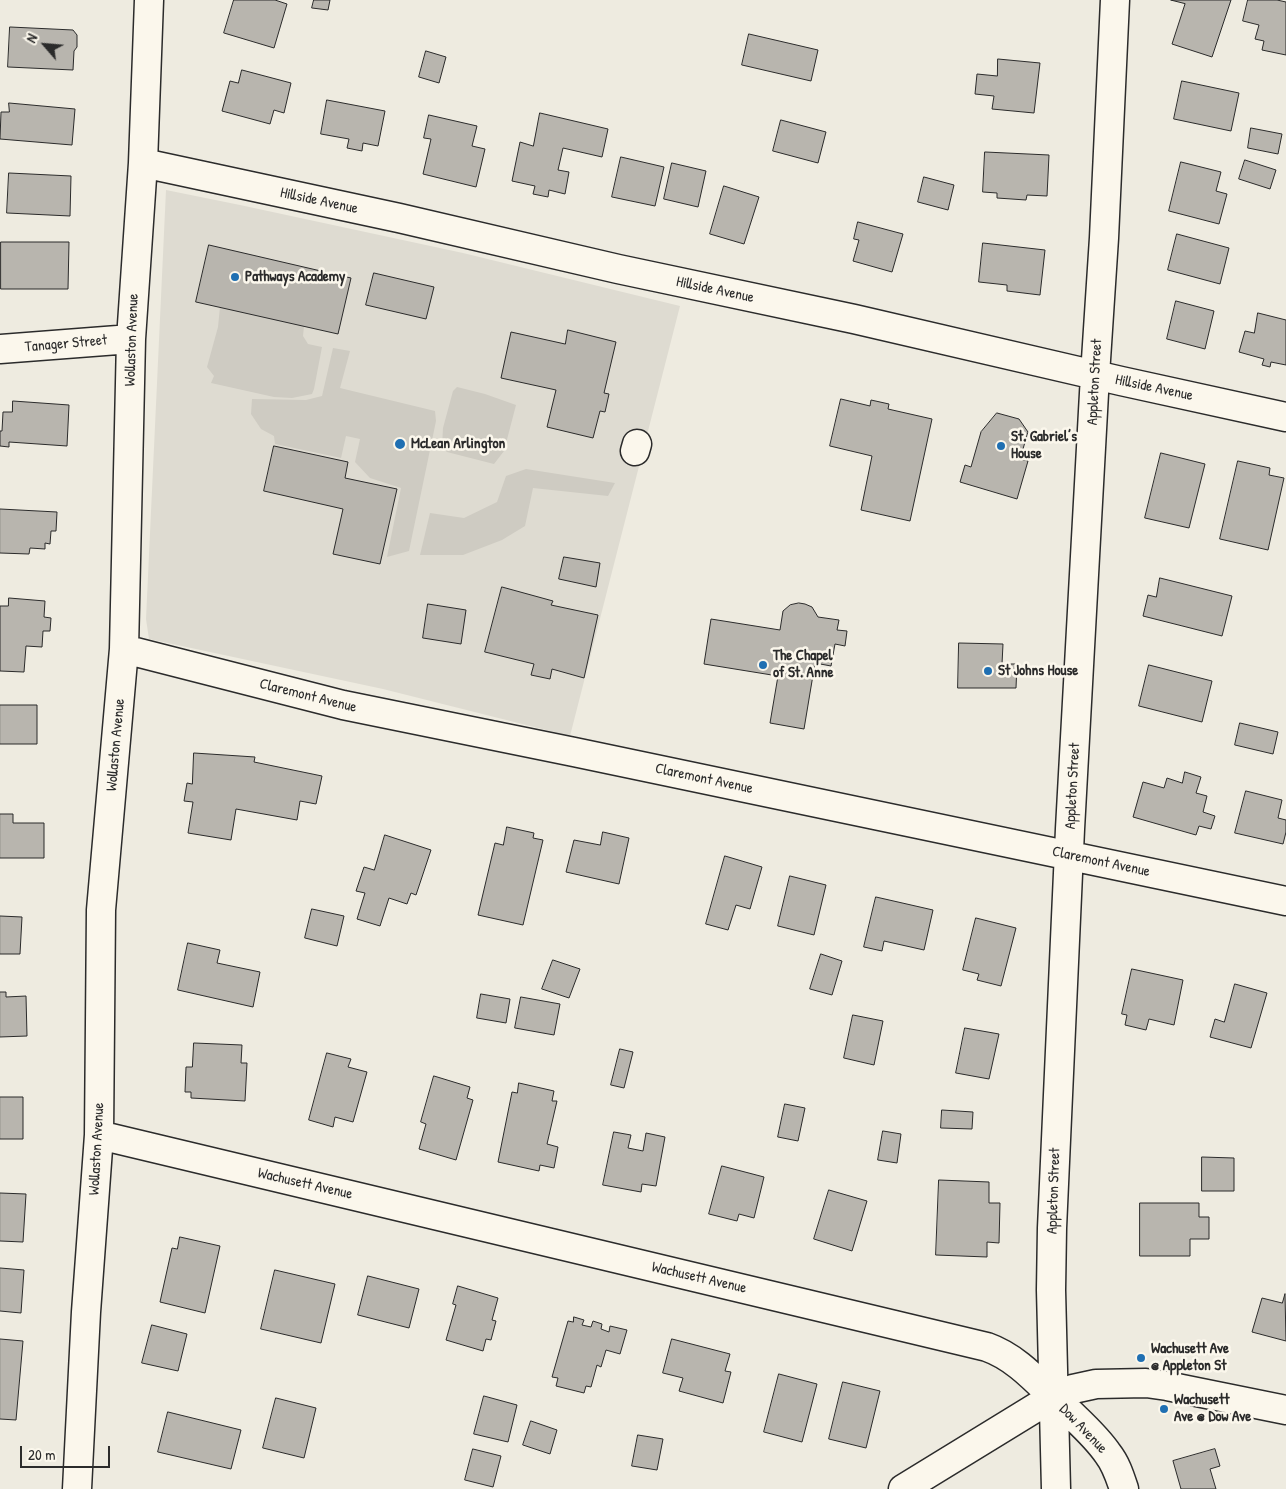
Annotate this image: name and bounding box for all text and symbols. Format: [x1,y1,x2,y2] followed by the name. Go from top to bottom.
[20,20,70,70] north arrow
[21,30,41,46] text: N
[278,184,360,218] street label: Hillside Avenue
[245,268,345,286] place label: Pathways Academy
[229,271,241,283] marker: Pathways Academy
[674,273,756,307] street label: Hillside Avenue
[121,293,143,387] street label: Wollaston Avenue
[24,331,108,357] street label: Tanager Street
[1084,338,1106,426] street label: Appleton Street
[1113,371,1195,405] street label: Hillside Avenue
[1011,428,1077,463] place label: St. Gabriel’s House
[411,435,505,453] place label: McLean Arlington
[393,437,407,451] marker: McLean Arlington
[995,440,1007,452] marker: St. Gabriel’s House
[773,647,833,682] place label: The Chapel of St. Anne
[757,659,769,671] marker: The Chapel of St. Anne
[998,662,1078,680] place label: St Johns House
[982,665,994,677] marker: St Johns House
[258,675,358,717] street label: Claremont Avenue
[103,698,129,792] street label: Wollaston Avenue
[1062,742,1084,830] street label: Appleton Street
[653,760,755,798] street label: Claremont Avenue
[1050,843,1152,881] street label: Claremont Avenue
[86,1102,108,1196] street label: Wollaston Avenue
[1043,1147,1065,1235] street label: Appleton Street
[256,1164,354,1204] street label: Wachusett Avenue
[650,1258,748,1298] street label: Wachusett Avenue
[1151,1340,1229,1375] place label: Wachusett Ave @ Appleton St
[1135,1352,1147,1364] marker: Wachusett Ave @ Appleton St
[1174,1391,1251,1426] place label: Wachusett Ave @ Dow Ave
[1055,1401,1111,1457] street label: Dow Avenue
[1158,1403,1170,1415] marker: Wachusett Ave @ Dow Ave
[22,1436,112,1468] scale bar
[28,1444,55,1465] text: 20 m

